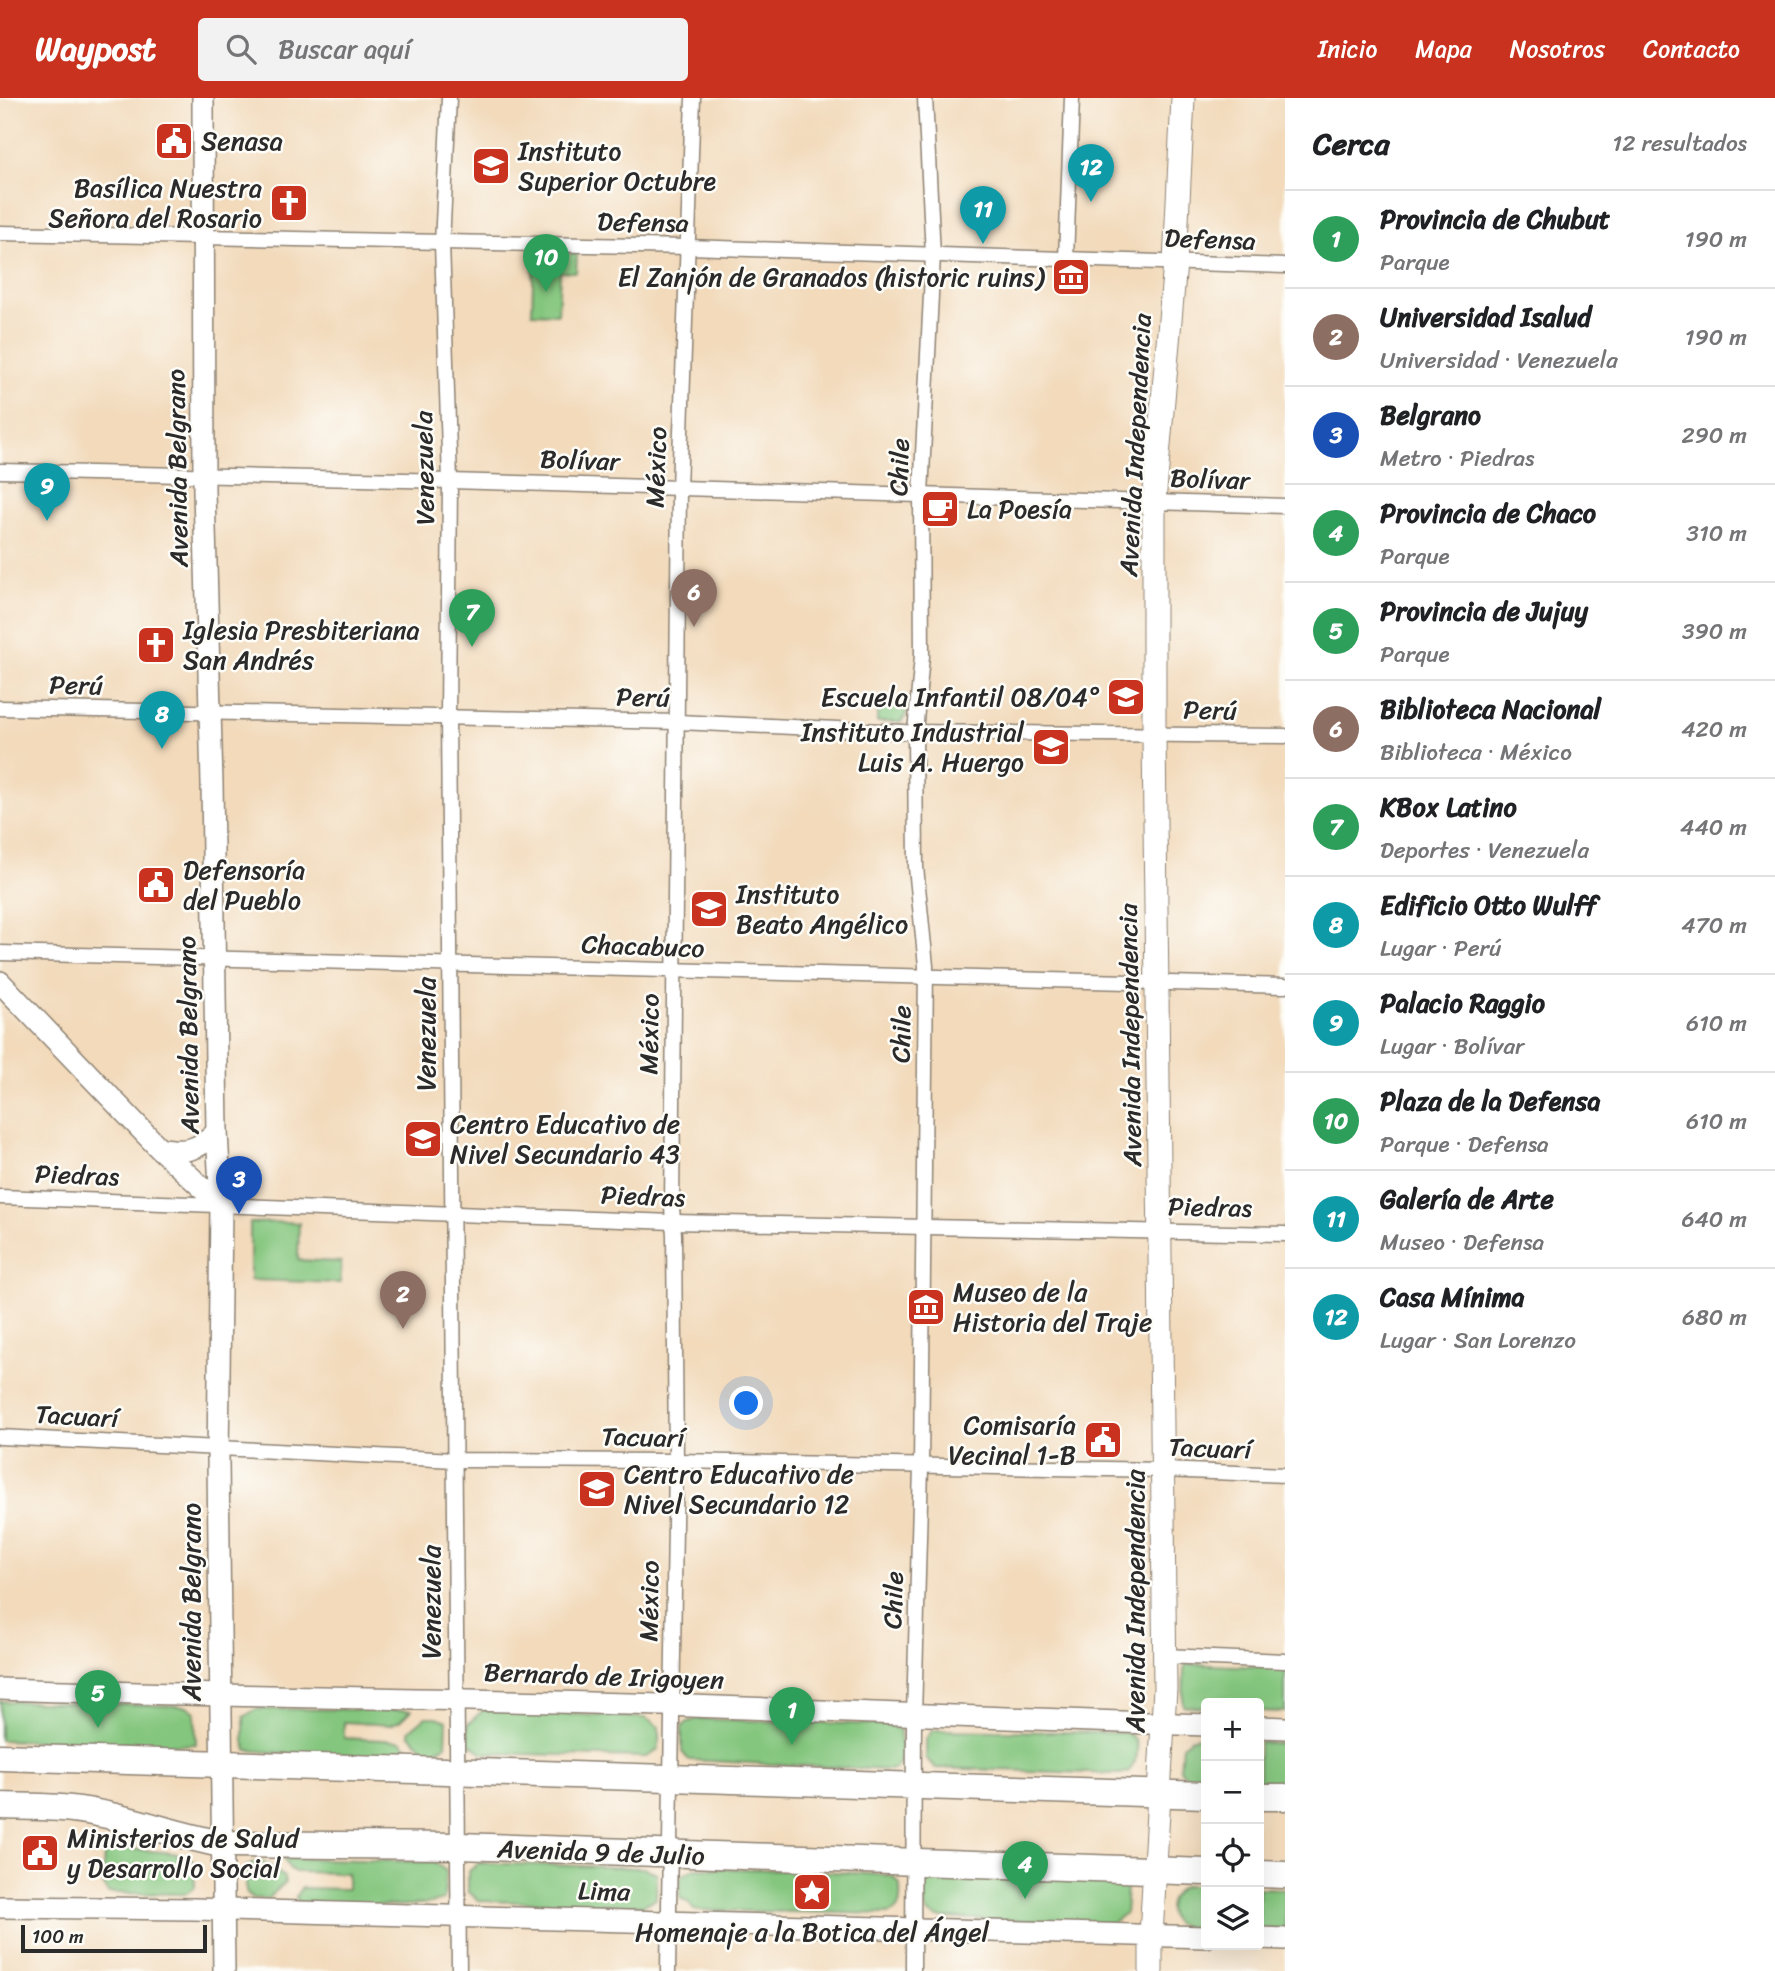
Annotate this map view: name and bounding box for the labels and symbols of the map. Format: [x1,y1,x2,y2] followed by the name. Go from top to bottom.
[201,118,283,164] place label: Senasa
[153,120,195,162] public building icon: Senasa
[517,128,716,204] place label: Instituto Superior Octubre
[1068,144,1114,202] pin: 12
[470,145,512,187] school or university icon: Instituto Superior Octubre
[48,165,262,241] place label: Basílica Nuestra Señora del Rosario
[268,182,310,224] church icon: Basílica Nuestra Señora del Rosario
[960,186,1006,244] pin: 11
[597,198,689,246] street label: Defensa
[1163,214,1257,264] street label: Defensa
[523,234,569,292] pin: 10
[618,254,1046,300] place label: El Zanjón de Granados (historic ruins)
[1050,256,1092,298] museum icon: El Zanjón de Granados (historic ruins)
[1105,311,1165,579] street label: Avenida Independencia
[152,368,202,568] street label: Avenida Belgrano
[400,410,448,526] street label: Venezuela
[632,426,680,508] street label: México
[539,436,622,484] street label: Bolívar
[875,437,923,497] street label: Chile
[1169,455,1252,503] street label: Bolívar
[24,463,70,521] pin: 9
[967,486,1072,532] place label: La Poesía
[919,488,961,530] cafe icon: La Poesía
[671,569,717,627] pin: 6
[449,589,495,647] pin: 7
[182,607,420,683] place label: Iglesia Presbiteriana San Andrés
[135,624,177,666] church icon: Iglesia Presbiteriana San Andrés
[49,662,103,708] street label: Perú
[616,674,670,720] street label: Perú
[821,674,1100,720] place label: Escuela Infantil 08/04°
[1105,676,1147,718] school or university icon: Escuela Infantil 08/04°
[1183,687,1237,733] street label: Perú
[139,691,185,749] pin: 8
[800,709,1025,785] place label: Instituto Industrial Luis A. Huergo
[1030,726,1072,768] school or university icon: Instituto Industrial Luis A. Huergo
[183,847,305,923] place label: Defensoría del Pueblo
[135,864,177,906] public building icon: Defensoría del Pueblo
[735,871,908,947] place label: Instituto Beato Angélico
[688,888,730,930] school or university icon: Instituto Beato Angélico
[1105,902,1155,1168] street label: Avenida Independencia
[581,921,705,971] street label: Chacabuco
[163,935,213,1135] street label: Avenida Belgrano
[403,976,449,1091] street label: Venezuela
[625,993,673,1075] street label: México
[877,1005,925,1063] street label: Chile
[450,1101,680,1177] place label: Centro Educativo de Nivel Secundario 43
[402,1118,444,1160] school or university icon: Centro Educativo de Nivel Secundario 43
[34,1151,120,1199] street label: Piedras
[216,1156,262,1214] pin: 3
[600,1172,686,1220] street label: Piedras
[1167,1183,1253,1231] street label: Piedras
[953,1269,1152,1345] place label: Museo de la Historia del Traje
[380,1271,426,1329] pin: 2
[905,1286,947,1328] museum icon: Museo de la Historia del Traje
[729,1386,763,1420] your location
[34,1391,122,1441] street label: Tacuarí
[948,1402,1076,1478] place label: Comisaría Vecinal 1-B
[601,1413,688,1461] street label: Tacuarí
[1082,1419,1124,1461] public building icon: Comisaría Vecinal 1-B
[1168,1424,1255,1473] street label: Tacuarí
[624,1451,854,1527] place label: Centro Educativo de Nivel Secundario 12
[576,1468,618,1510] school or university icon: Centro Educativo de Nivel Secundario 12
[1112,1468,1158,1734] street label: Avenida Independencia
[168,1503,214,1702] street label: Avenida Belgrano
[408,1544,454,1659] street label: Venezuela
[625,1560,673,1642] street label: México
[869,1570,917,1630] street label: Chile
[483,1649,725,1703] street label: Bernardo de Irigoyen
[75,1670,121,1728] pin: 5
[769,1687,815,1745] pin: 1
[67,1815,301,1891] place label: Ministerios de Salud y Desarrollo Social
[495,1825,706,1879] street label: Avenida 9 de Julio
[19,1832,61,1874] public building icon: Ministerios de Salud y Desarrollo Social
[1002,1841,1048,1899] pin: 4
[577,1868,631,1914] street label: Lima
[791,1871,833,1913] place icon: Homenaje a la Botica del Ángel
[635,1909,990,1955] place label: Homenaje a la Botica del Ángel
[21,1922,206,1954] scale bar

